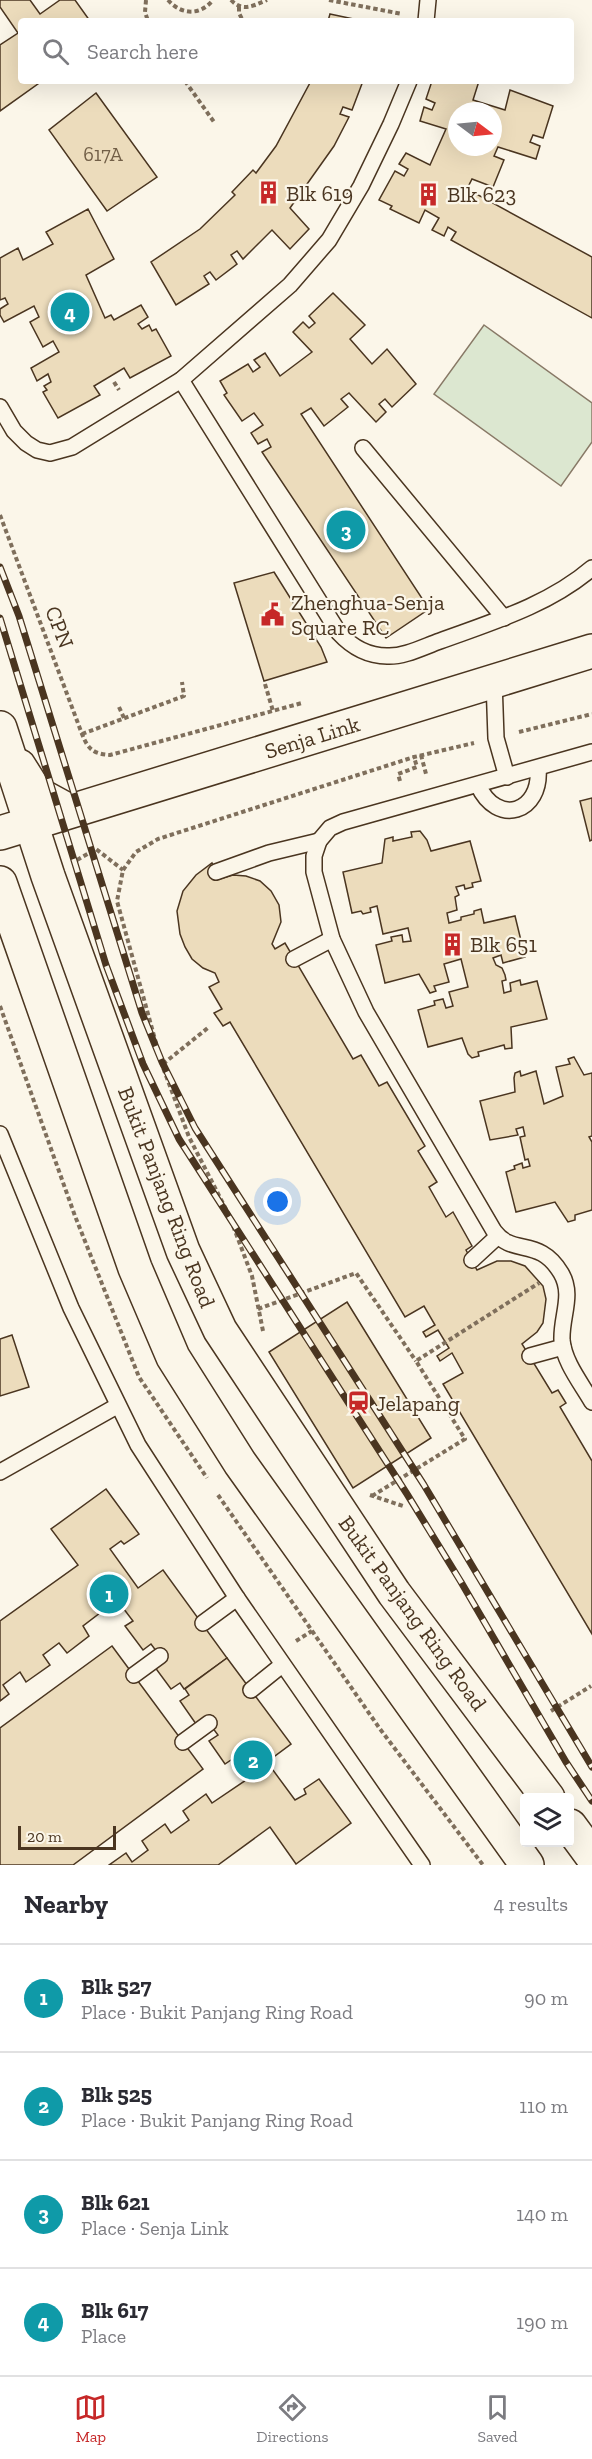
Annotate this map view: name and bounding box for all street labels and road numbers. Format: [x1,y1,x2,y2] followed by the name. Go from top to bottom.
[39,602,80,652] street label: CPN
[261,710,363,765] street label: Senja Link
[112,1083,221,1312] street label: Bukit Panjang Ring Road
[333,1510,492,1716] street label: Bukit Panjang Ring Road

